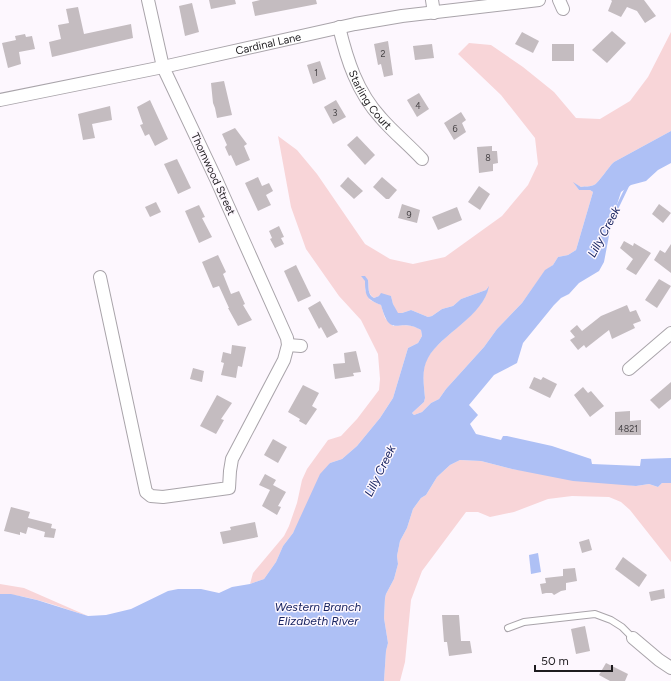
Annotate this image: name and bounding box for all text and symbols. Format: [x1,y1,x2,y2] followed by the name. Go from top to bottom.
[234,30,302,57] street label: Cardinal Lane
[380,48,386,59] house number: 2
[314,67,318,78] house number: 1
[346,68,395,132] street label: Starling Court
[415,100,421,111] house number: 4
[333,107,338,118] house number: 3
[452,123,458,134] house number: 6
[188,131,238,217] street label: Thornwood Street
[485,152,491,163] house number: 8
[585,203,624,260] water label: Lilly Creek
[406,209,412,220] house number: 9
[618,423,638,434] house number: 4821
[362,442,399,499] water label: Lilly Creek
[275,600,362,628] water label: Western Branch Elizabeth River
[535,647,612,673] scale bar
[541,654,569,668] text: 50 m

